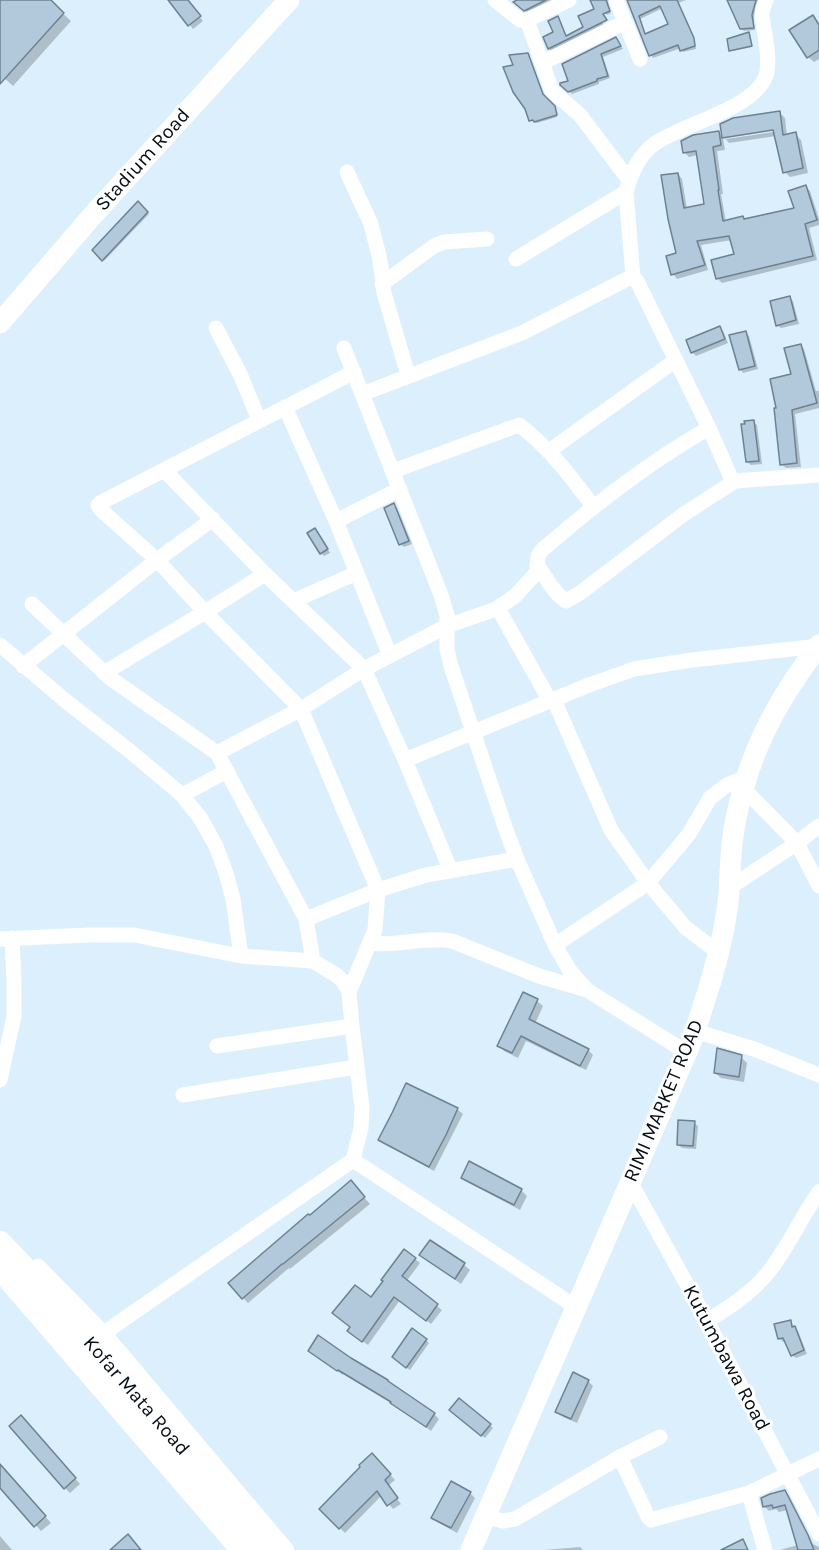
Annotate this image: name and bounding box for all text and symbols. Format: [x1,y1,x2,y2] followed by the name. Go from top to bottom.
[91,104,195,216] street label: Stadium Road
[619,1016,709,1186] street label: RIMI MARKET ROAD
[677,1281,775,1435] street label: Kutumbawa Road
[78,1331,194,1461] street label: Kofar Mata Road

